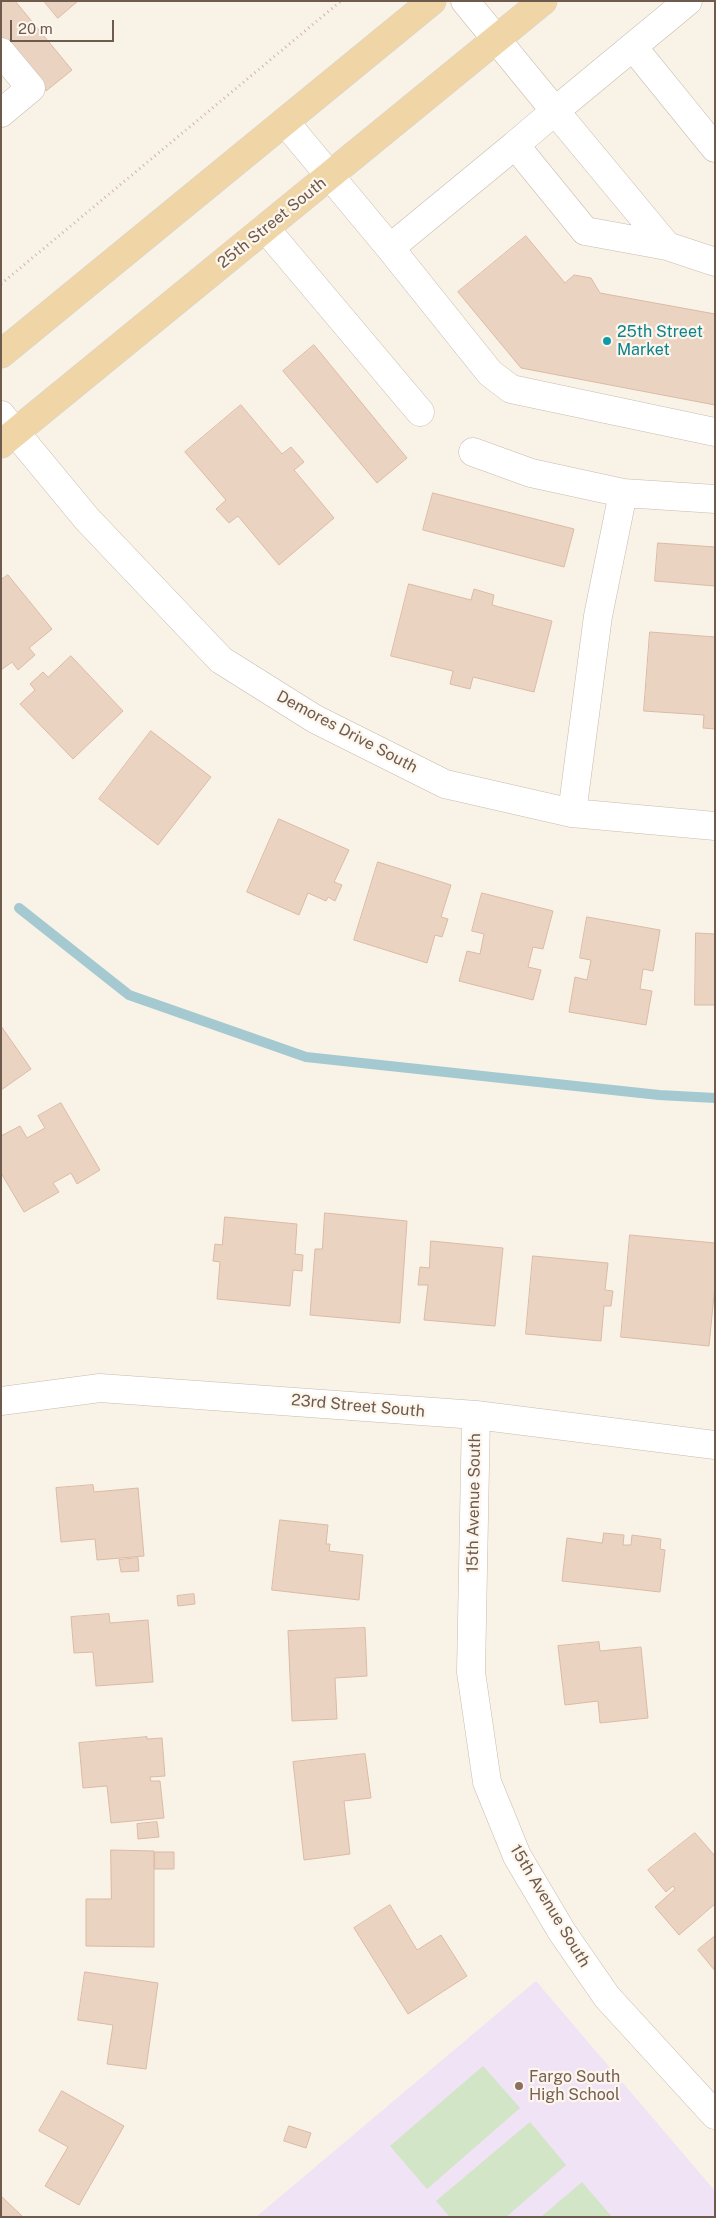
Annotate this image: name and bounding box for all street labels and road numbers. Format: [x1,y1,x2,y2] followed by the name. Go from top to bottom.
[214,173,330,273] street label: 25th Street South
[273,687,421,777] street label: Demores Drive South
[290,1391,426,1421] street label: 23rd Street South
[463,1433,485,1573] street label: 15th Avenue South
[506,1841,594,1971] street label: 15th Avenue South

